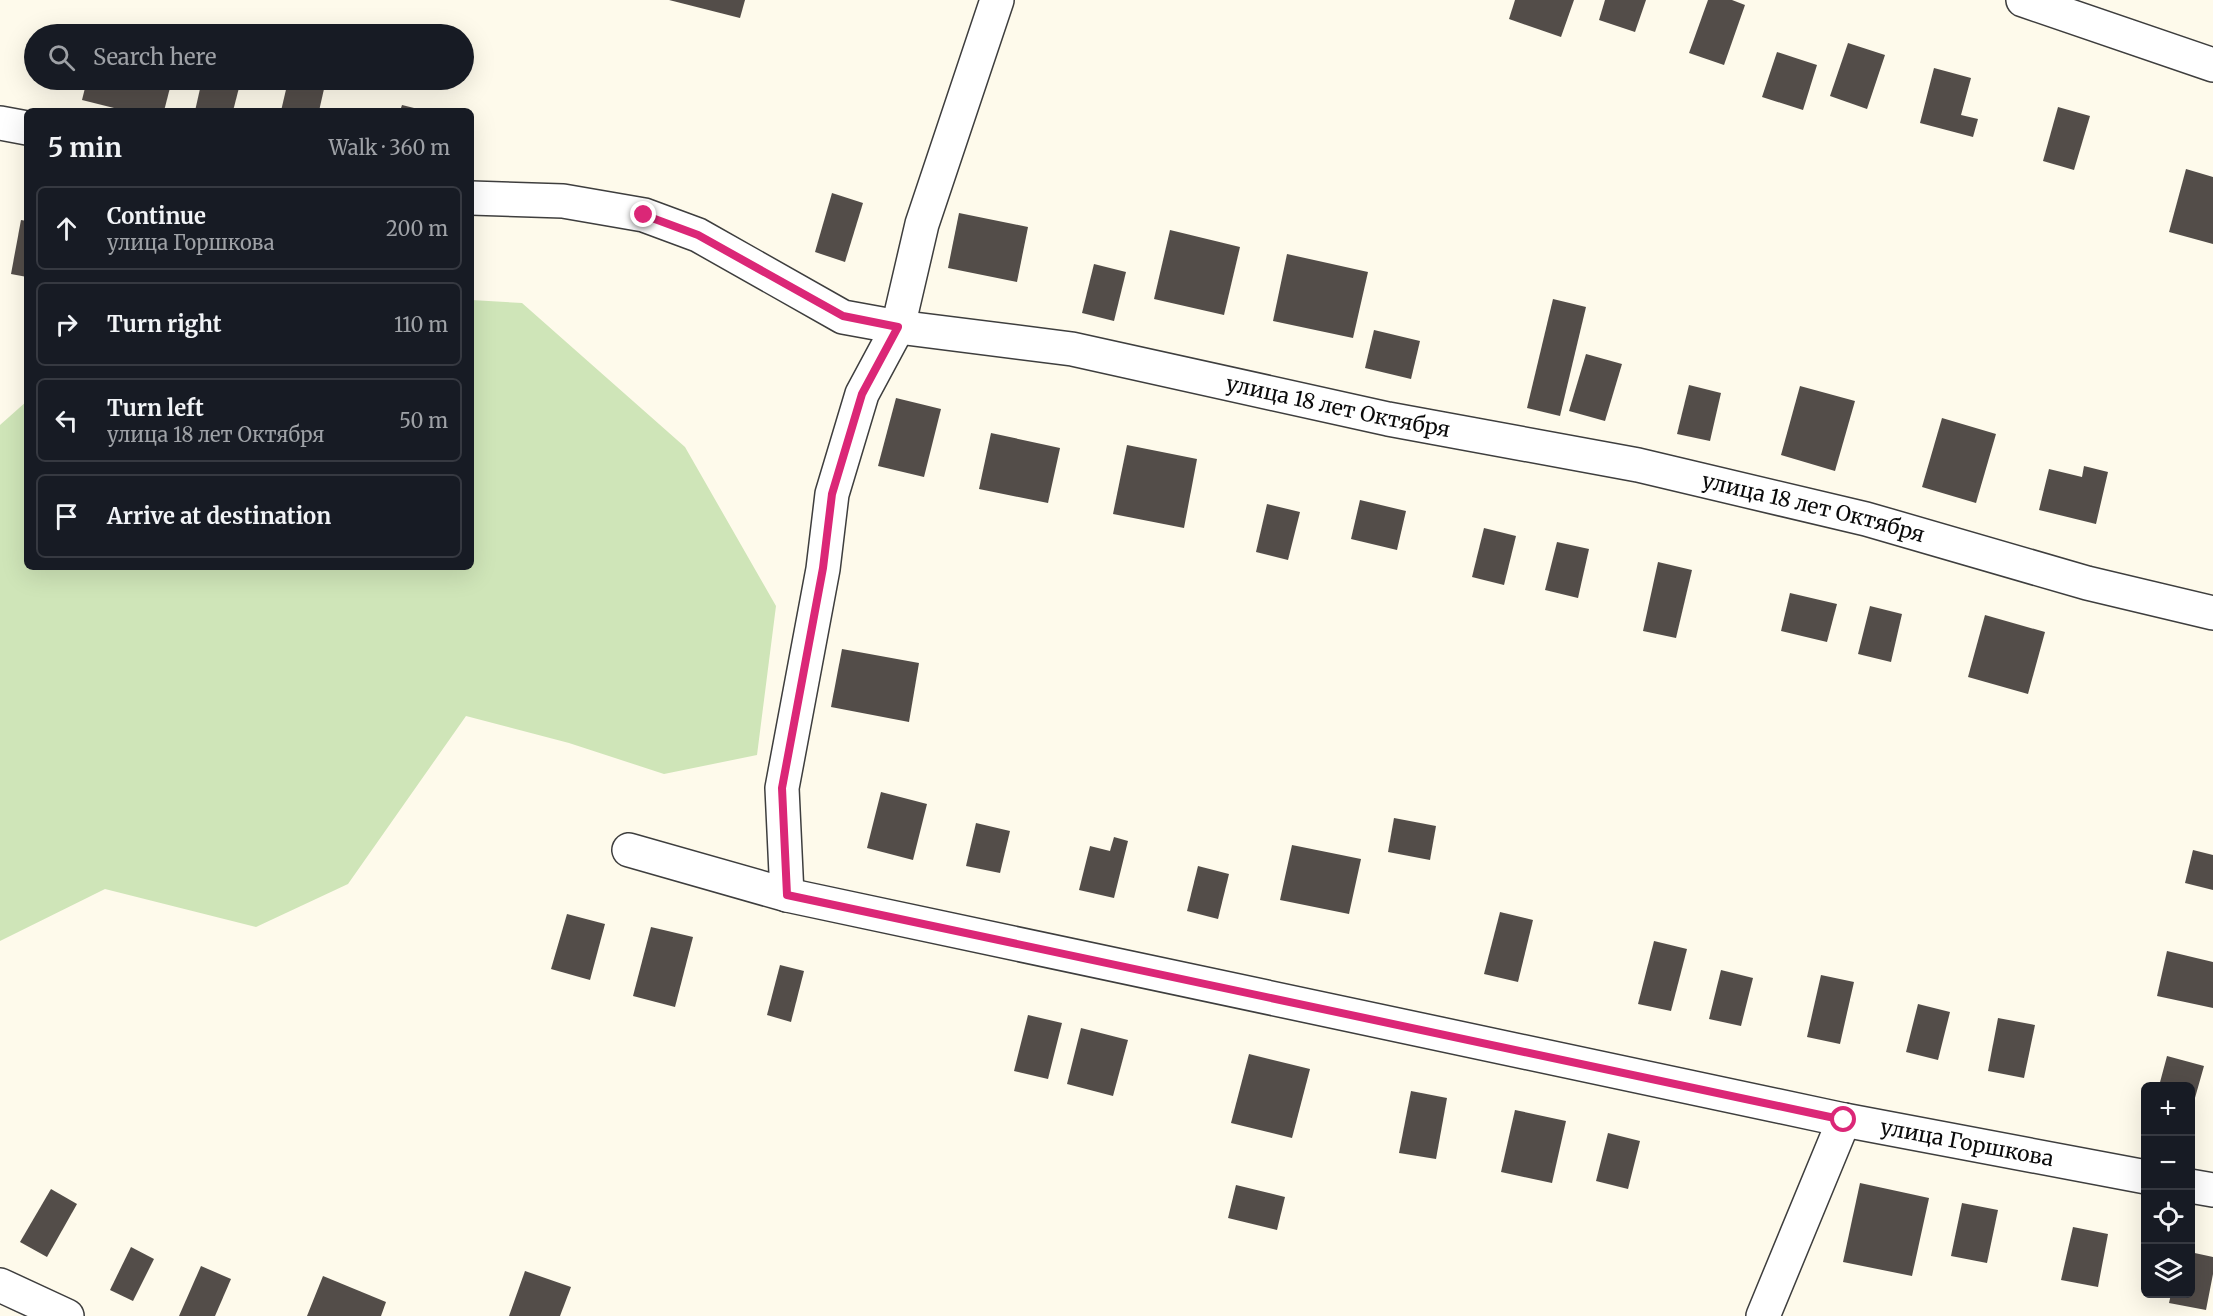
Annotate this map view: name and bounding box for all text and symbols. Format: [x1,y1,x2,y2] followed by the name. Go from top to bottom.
[24,24,474,90] search box
[45,41,78,74] icon: search
[93,43,216,71] text: Search here
[48,131,122,164] text: 5 min
[329,135,450,160] text: Walk · 360 m
[630,201,656,227] route end
[107,202,206,230] text: Continue
[50,212,83,245] icon: ahead
[386,216,448,241] text: 200 m
[107,230,274,255] text: улица Горшкова
[50,308,83,341] icon: right
[107,310,221,338] text: Turn right
[394,312,448,337] text: 110 m
[1223,370,1452,443] street label: улица 18 лет Октября
[107,394,204,422] text: Turn left
[50,404,83,437] icon: left
[399,408,448,433] text: 50 m
[107,422,325,447] text: улица 18 лет Октября
[1699,467,1928,548] street label: улица 18 лет Октября
[50,500,83,533] icon: arrive
[107,502,331,530] text: Arrive at destination
[2141,1082,2195,1298] map controls
[2141,1082,2195,1136] button: +
[1830,1106,1856,1132] route start
[1878,1113,2056,1172] street label: улица Горшкова
[2141,1136,2195,1190] button: −
[2141,1190,2195,1244] button: locate
[2141,1244,2195,1298] button: layers

